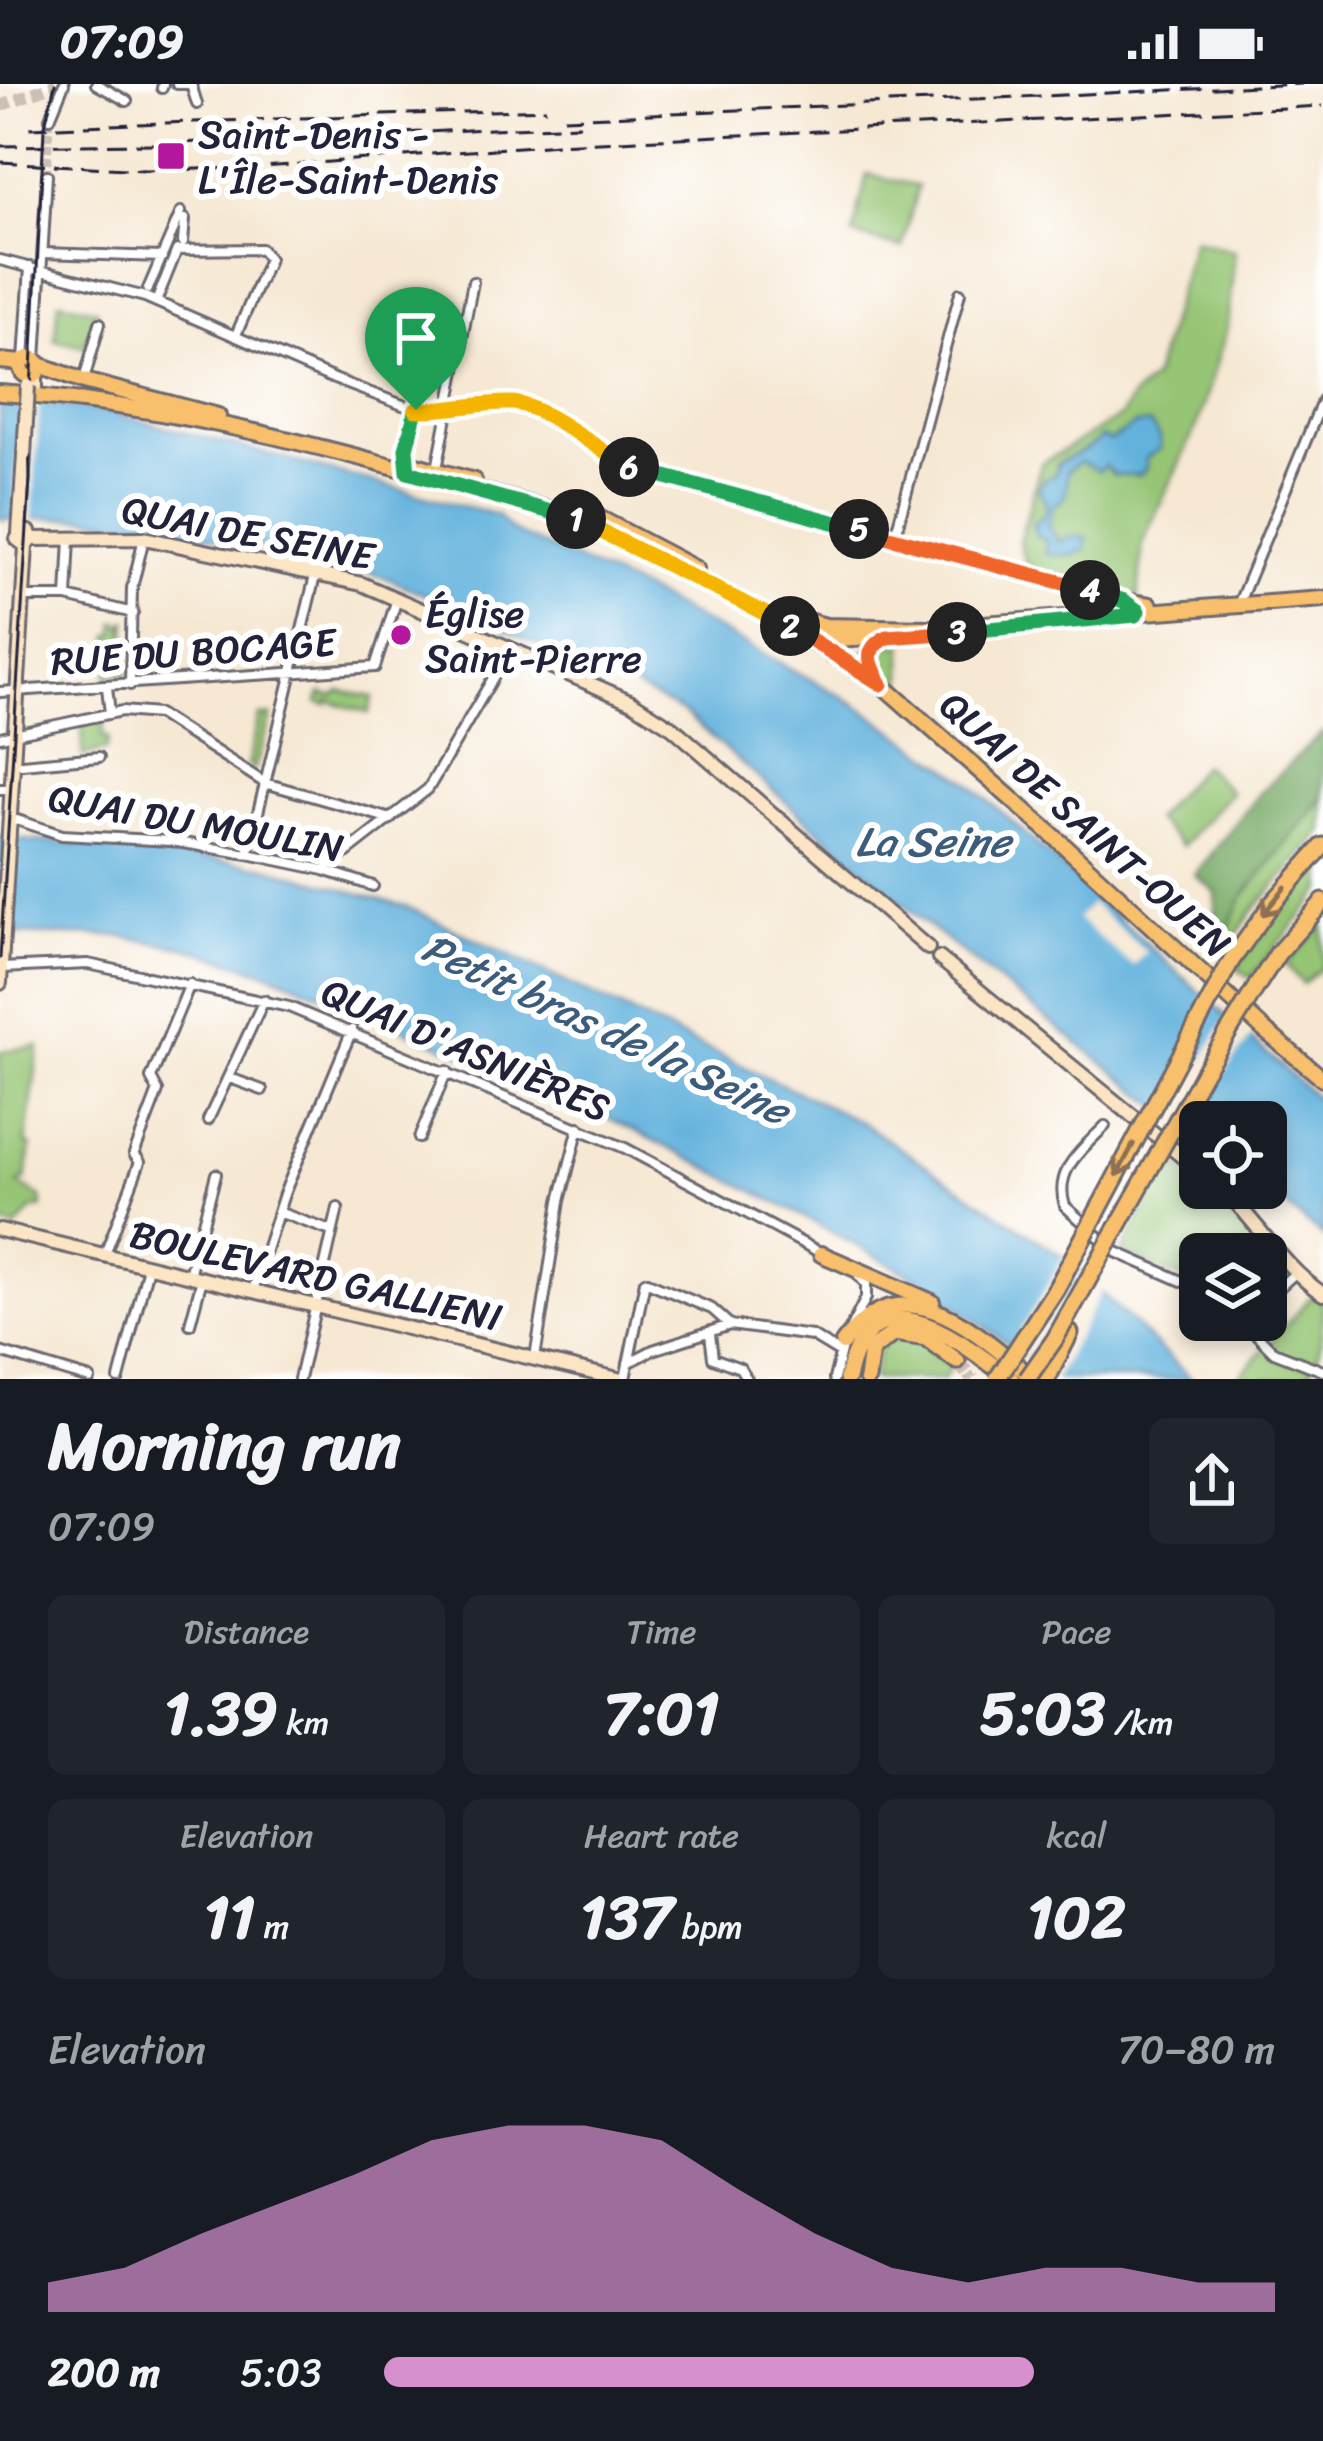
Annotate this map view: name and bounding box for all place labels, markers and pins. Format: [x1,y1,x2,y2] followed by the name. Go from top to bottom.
[198,100,498,214] place label: Saint-Denis - L'Île-Saint-Denis
[155,140,187,172] marker: Saint-Denis - L'Île-Saint-Denis
[365,287,467,410] pin
[599,437,659,497] pin: 6
[546,489,606,549] pin: 1
[829,499,889,559] pin: 5
[1060,560,1120,620] pin: 4
[425,579,642,693] place label: Église Saint-Pierre
[760,596,820,656] pin: 2
[927,602,987,662] pin: 3
[388,622,414,648] marker: Église Saint-Pierre

